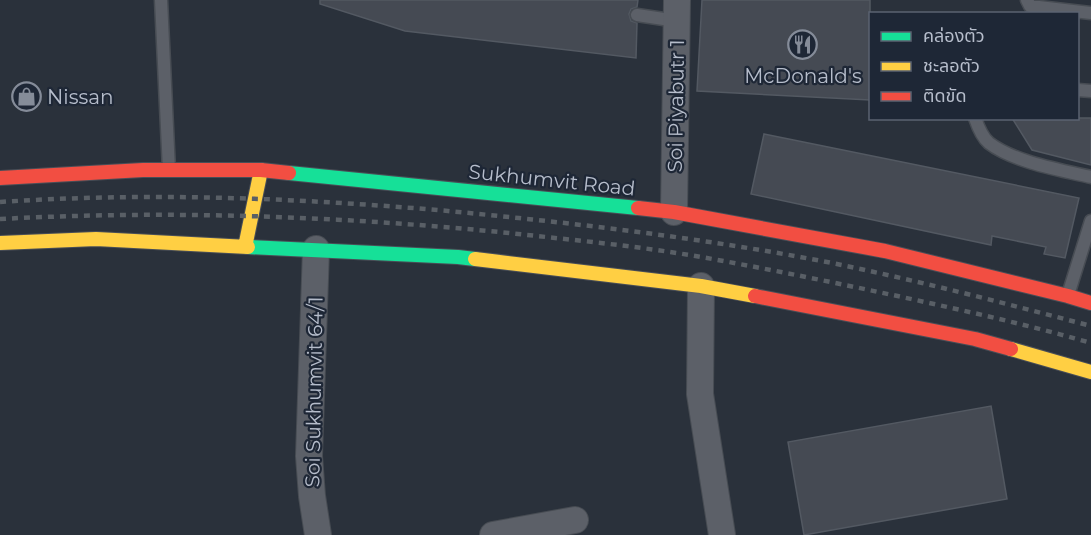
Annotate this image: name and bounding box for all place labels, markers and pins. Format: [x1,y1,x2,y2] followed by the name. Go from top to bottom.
[787,29,819,61] restaurant icon: McDonald's
[744,64,862,88] place label: McDonald's
[10,81,42,113] shop icon: Nissan
[47,85,113,109] place label: Nissan

